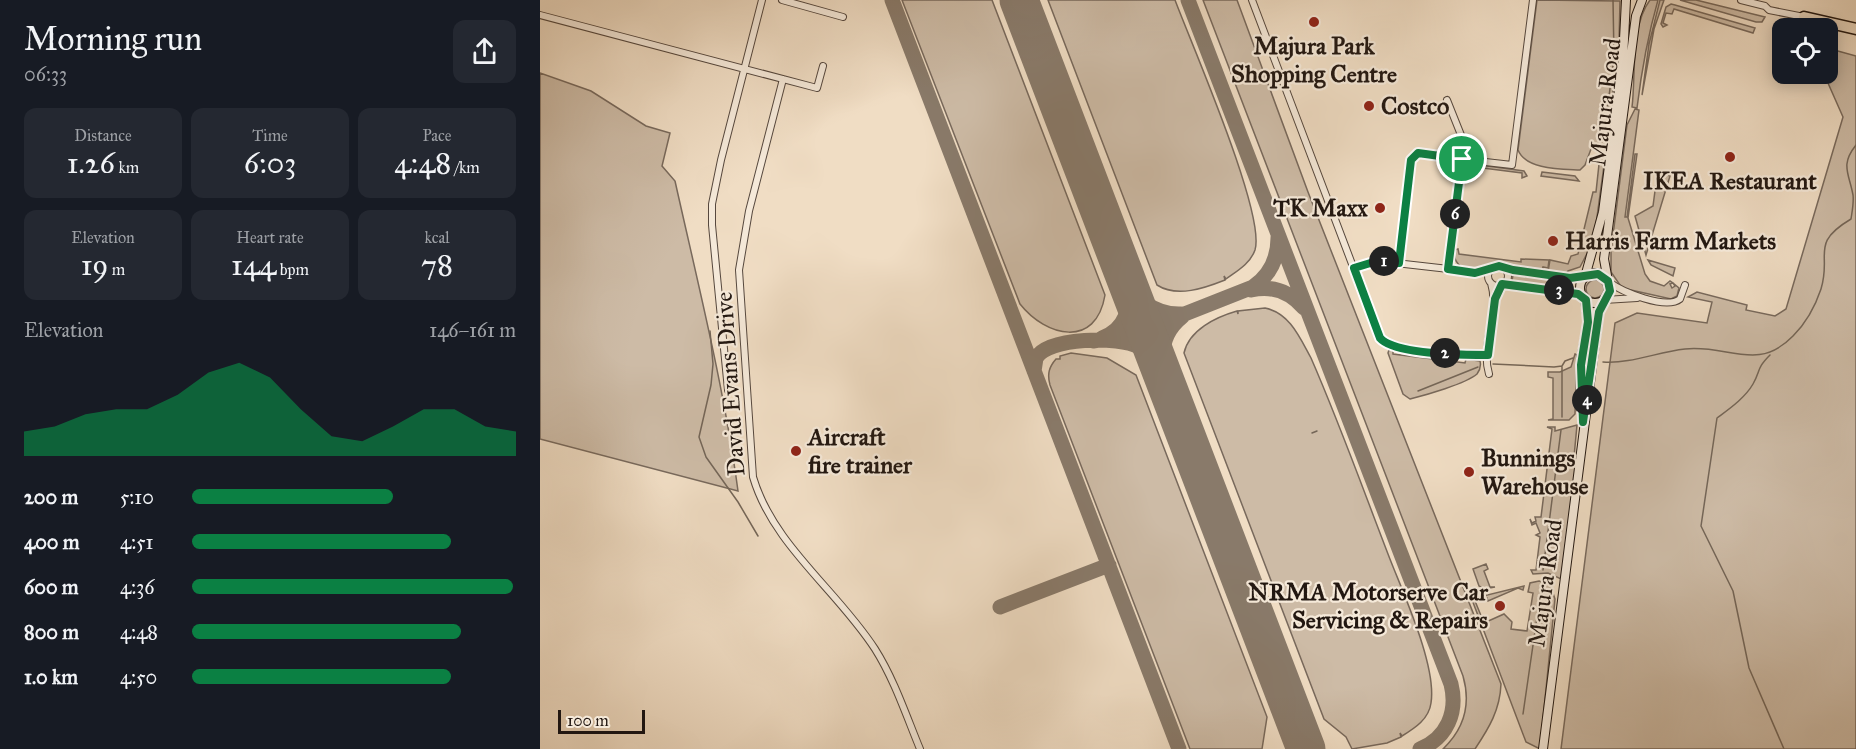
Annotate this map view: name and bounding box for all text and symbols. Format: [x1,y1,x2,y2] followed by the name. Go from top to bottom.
[1307,15,1321,29] marker: Majura Park Shopping Centre
[1772,18,1838,84] map controls
[1772,18,1838,84] button: locate
[24,19,202,59] text: Morning run
[453,20,516,83] button: share
[1231,31,1397,89] place label: Majura Park Shopping Centre
[1582,36,1628,168] street label: Majura Road
[24,62,67,86] text: 06:33
[1381,91,1449,121] place label: Costco
[1362,99,1376,113] marker: Costco
[74,126,132,145] text: Distance
[252,126,288,145] text: Time
[422,126,452,145] text: Pace
[1436,133,1487,184] pin
[1445,142,1478,175] icon: arrive
[67,145,115,181] text: 1.26
[244,145,296,181] text: 6:03
[394,145,451,181] text: 4:48
[1723,150,1737,164] marker: IKEA Restaurant
[115,158,139,177] text: km
[451,158,480,177] text: /km
[1643,166,1817,196] place label: IKEA Restaurant
[1272,193,1368,223] place label: TK Maxx
[1440,199,1470,229] pin: 6
[1373,201,1387,215] marker: TK Maxx
[1451,204,1459,223] text: 6
[1565,226,1776,256] place label: Harris Farm Markets
[71,228,135,247] text: Elevation
[236,228,304,247] text: Heart rate
[424,228,450,247] text: kcal
[1546,234,1560,248] marker: Harris Farm Markets
[1369,246,1399,276] pin: 1
[81,247,108,283] text: 19
[231,247,276,283] text: 144
[421,247,453,283] text: 78
[1381,251,1387,270] text: 1
[108,260,125,279] text: m
[276,260,309,279] text: bpm
[1544,275,1574,305] pin: 3
[1556,280,1562,299] text: 3
[709,291,751,477] street label: David Evans Drive
[24,318,103,342] text: Elevation
[429,318,516,342] text: 146–161 m
[1430,338,1460,368] pin: 2
[1441,343,1449,362] text: 2
[1572,385,1602,415] pin: 4
[1583,390,1591,409] text: 4
[806,422,913,480] place label: Aircraft fire trainer
[1481,443,1589,501] place label: Bunnings Warehouse
[789,444,803,458] marker: Aircraft fire trainer
[1462,465,1476,479] marker: Bunnings Warehouse
[24,485,78,509] text: 200 m
[120,485,154,509] text: 5:10
[1521,517,1569,649] street label: Majura Road
[24,530,80,554] text: 400 m
[120,530,153,554] text: 4:51
[24,575,79,599] text: 600 m
[120,575,154,599] text: 4:36
[1248,577,1489,635] place label: NRMA Motorserve Car Servicing & Repairs
[1493,599,1507,613] marker: NRMA Motorserve Car Servicing & Repairs
[24,620,79,644] text: 800 m
[120,620,158,644] text: 4:48
[24,665,78,689] text: 1.0 km
[120,665,157,689] text: 4:50
[558,707,645,734] scale bar
[567,711,609,730] text: 100 m

